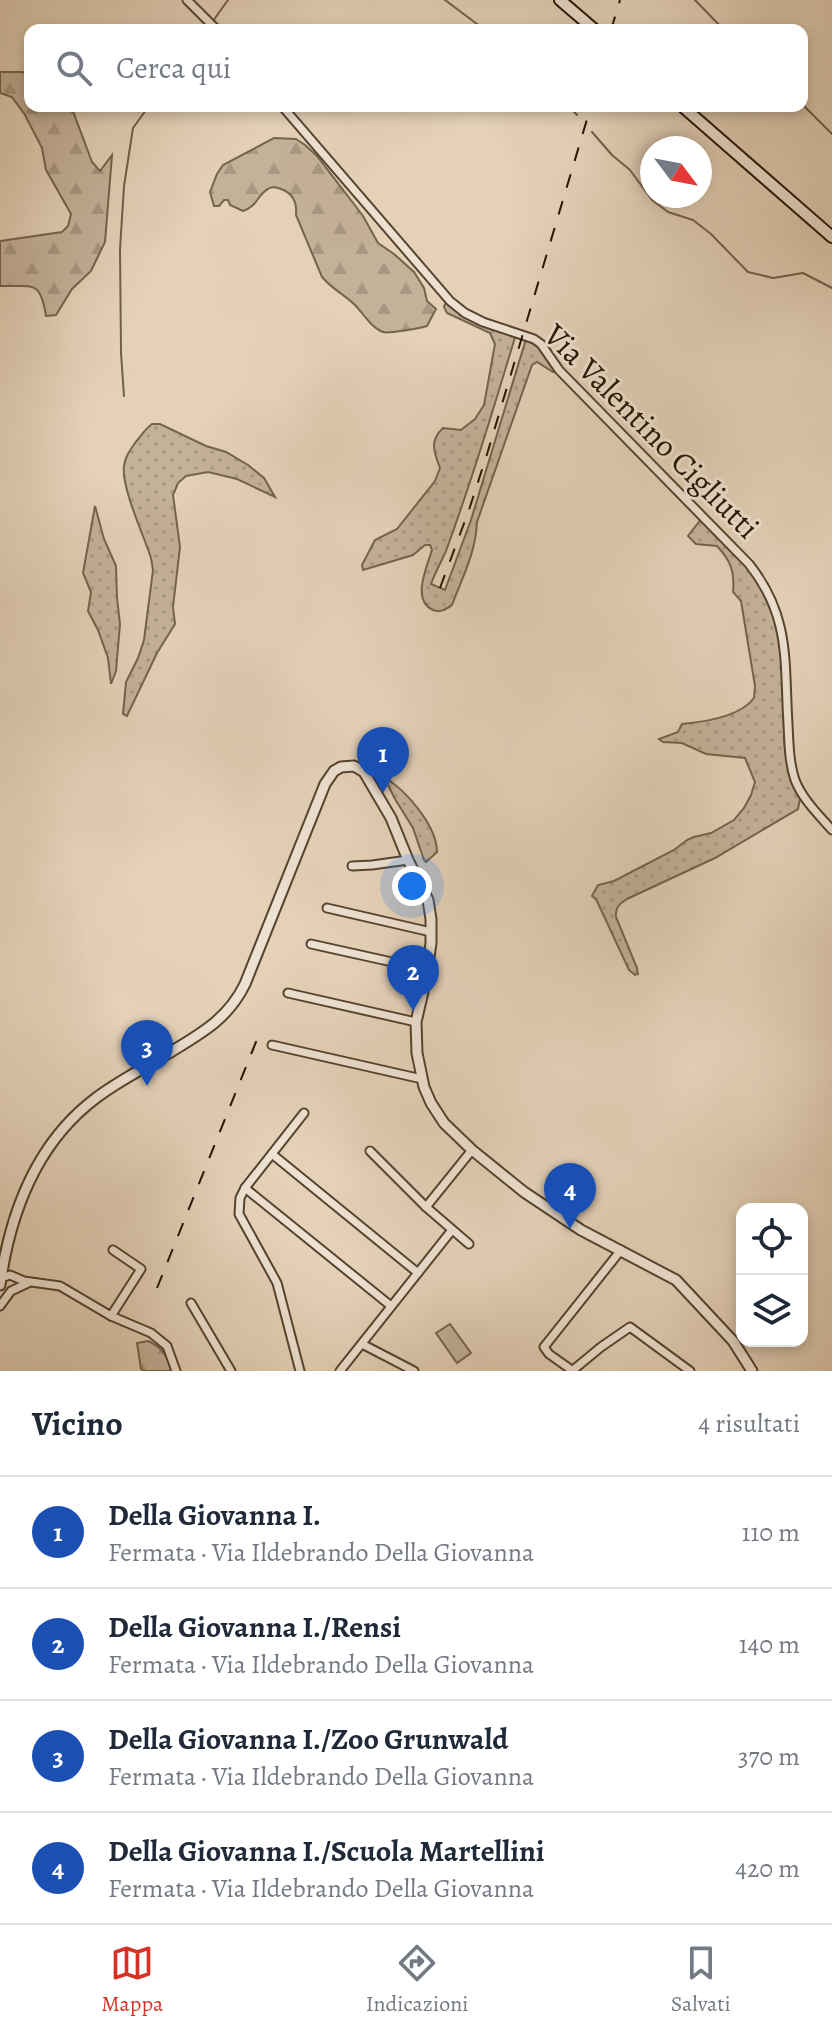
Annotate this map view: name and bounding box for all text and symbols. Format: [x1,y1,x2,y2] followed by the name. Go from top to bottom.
[24,24,808,112] search box
[52,46,96,90] icon: search
[116,48,231,88] text: Cerca qui
[640,136,712,208] north arrow
[534,313,769,548] street label: Via Valentino Cigliutti
[357,727,409,793] pin: 1
[392,866,432,906] your location
[387,945,439,1011] pin: 2
[121,1020,173,1086] pin: 3
[544,1163,596,1229] pin: 4
[736,1203,808,1347] map controls
[736,1203,808,1275] button: locate
[736,1275,808,1347] button: layers
[32,1400,123,1447] text: Vicino
[698,1406,800,1441] text: 4 risultati
[108,1495,321,1535] text: Della Giovanna I.
[53,1515,63,1550] text: 1
[742,1515,800,1550] text: 110 m
[108,1535,534,1570] text: Fermata · Via Ildebrando Della Giovanna
[108,1607,401,1647] text: Della Giovanna I./Rensi
[52,1627,64,1662] text: 2
[739,1627,800,1662] text: 140 m
[108,1647,534,1682] text: Fermata · Via Ildebrando Della Giovanna
[108,1719,508,1759] text: Della Giovanna I./Zoo Grunwald
[52,1739,64,1774] text: 3
[738,1739,800,1774] text: 370 m
[108,1759,534,1794] text: Fermata · Via Ildebrando Della Giovanna
[108,1831,545,1871] text: Della Giovanna I./Scuola Martellini
[52,1851,64,1886] text: 4
[735,1851,800,1886] text: 420 m
[108,1871,534,1906] text: Fermata · Via Ildebrando Della Giovanna
[101,1941,163,2019] tab: Mappa
[366,1941,468,2019] tab: Indicazioni
[671,1941,731,2019] tab: Salvati

